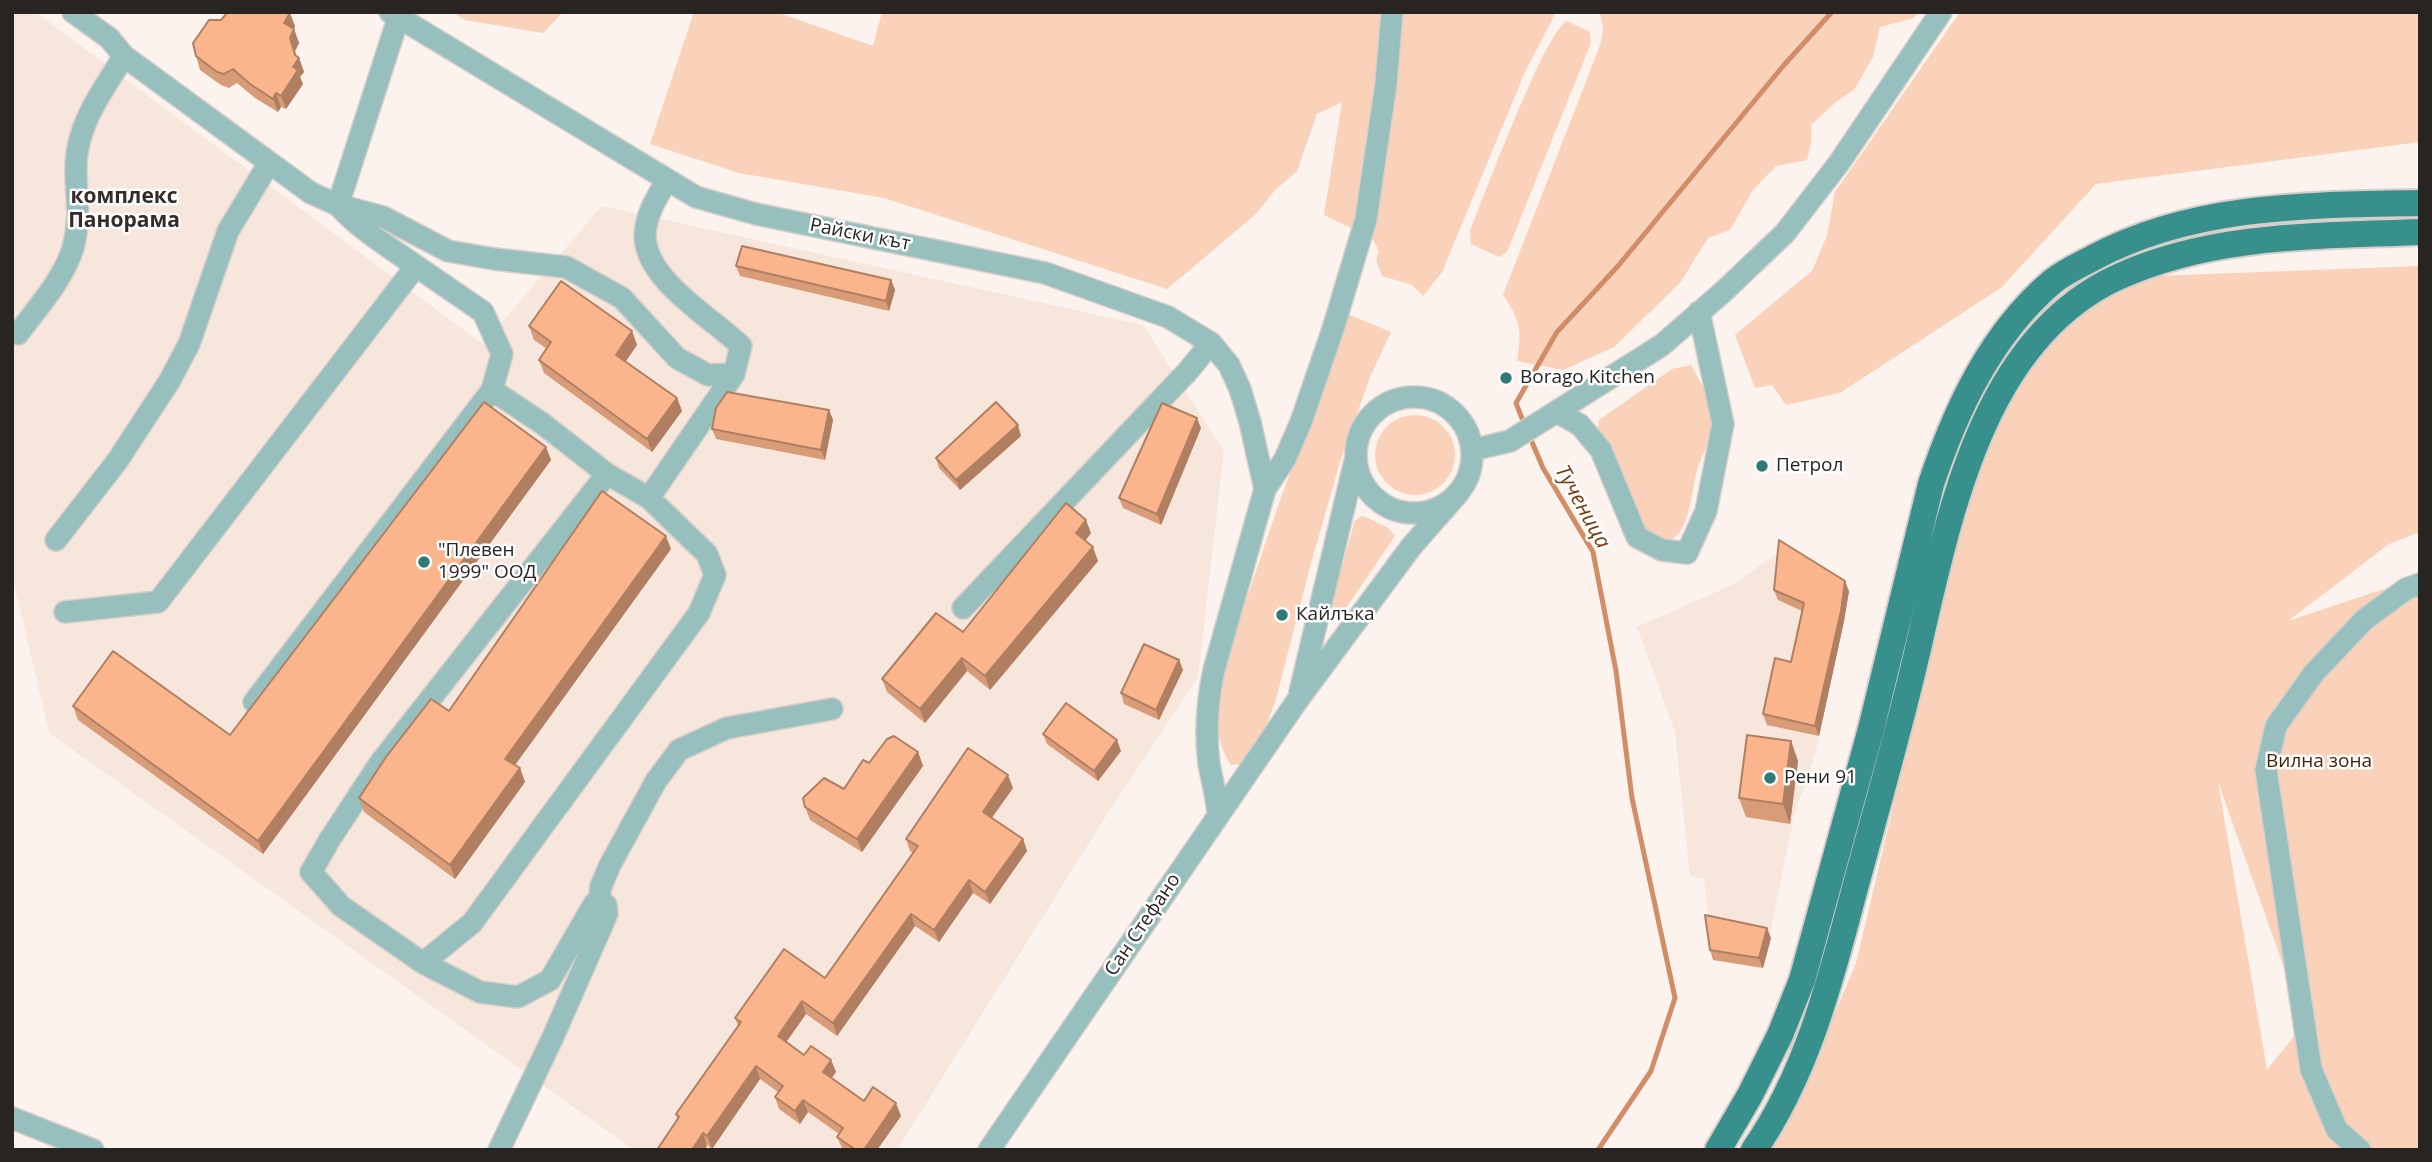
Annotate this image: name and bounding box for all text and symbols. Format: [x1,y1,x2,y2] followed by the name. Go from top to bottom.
[68,184,180,234] district label: комплекс Панорама
[808,214,912,256] street label: Райски кът
[1520,367,1655,389] place label: Borago Kitchen
[1498,370,1514,386] marker: Borago Kitchen
[1776,455,1843,477] place label: Петрол
[1754,458,1770,474] marker: Петрол
[1549,461,1615,553] water label: Тученица
[438,540,537,584] place label: "Плевен 1999" ООД
[416,554,432,570] marker: "Плевен 1999" ООД
[1296,604,1375,626] place label: Кайлъка
[1274,607,1290,623] marker: Кайлъка
[2266,751,2372,773] park label: Вилна зона
[1784,767,1857,789] place label: Рени 91
[1762,770,1778,786] marker: Рени 91
[1100,869,1186,981] street label: Сан Стефано

